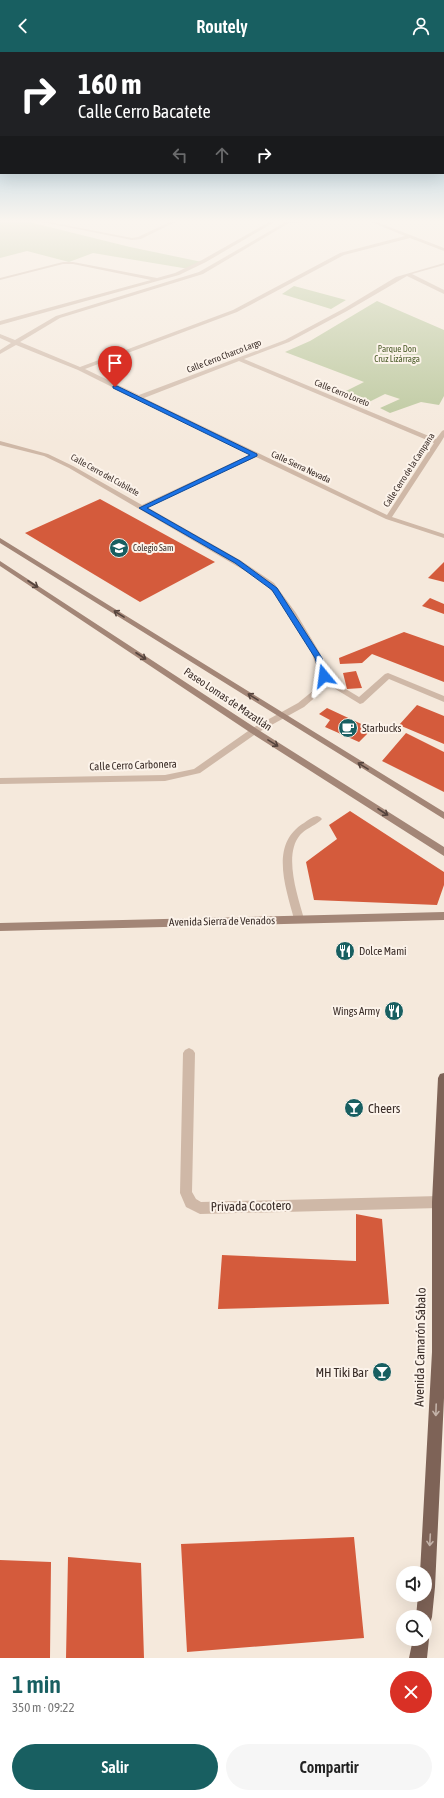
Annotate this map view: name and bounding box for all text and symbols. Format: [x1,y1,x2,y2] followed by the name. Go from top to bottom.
[12,15,34,37] icon: back
[410,15,432,37] icon: person
[196,16,248,37] text: Routely
[12,68,64,120] icon: right
[78,68,141,100] text: 160 m
[78,101,211,122] text: Calle Cerro Bacatete
[169,144,191,166] icon: left
[211,144,233,166] icon: ahead
[253,144,275,166] icon: right
[185,337,263,375] street label: Calle Cerro Charco Largo
[374,344,420,364] park label: Parque Don Cruz Lizárraga
[98,346,132,387] pin
[104,352,126,374] icon: arrive
[313,377,371,409] street label: Calle Cerro Loreto
[381,431,437,509] street label: Calle Cerro de la Campana
[270,449,332,485] street label: Calle Sierra Nevada
[69,452,141,498] street label: Calle Cerro del Cubilete
[108,537,130,559] school or university icon: Colegio Sam
[133,543,174,553] place label: Colegio Sam
[27,580,38,589] one-way arrow
[113,609,125,617] one-way arrow
[135,652,146,660] one-way arrow
[303,655,345,697] position arrow
[182,665,274,733] street label: Paseo Lomas de Mazatlán
[247,693,259,701] one-way arrow
[337,717,359,739] cafe icon: Starbucks
[362,722,402,734] place label: Starbucks
[267,739,278,747] one-way arrow
[89,757,177,773] street label: Calle Cerro Carbonera
[357,761,369,769] one-way arrow
[377,808,388,816] one-way arrow
[169,914,275,928] street label: Avenida Sierra de Venados
[334,940,356,962] restaurant icon: Dolce Mami
[359,945,407,957] place label: Dolce Mami
[383,1000,405,1022] restaurant icon: Wings Army
[333,1005,380,1017] place label: Wings Army
[343,1097,365,1119] bar icon: Cheers
[368,1101,401,1116] place label: Cheers
[210,1198,292,1214] street label: Privada Cocotero
[411,1287,429,1407] street label: Avenida Camarón Sábalo
[371,1361,393,1383] bar icon: MH Tiki Bar
[315,1365,368,1380] place label: MH Tiki Bar
[432,1403,440,1416] one-way arrow
[426,1533,434,1546] one-way arrow
[396,1566,432,1646] map controls
[396,1566,432,1602] button: sound
[396,1610,432,1646] button: search
[12,1671,61,1698] text: 1 min
[390,1671,432,1713] button: close
[12,1700,75,1715] text: 350 m · 09:22
[12,1744,218,1790] button: Salir
[226,1744,432,1790] button: Compartir

